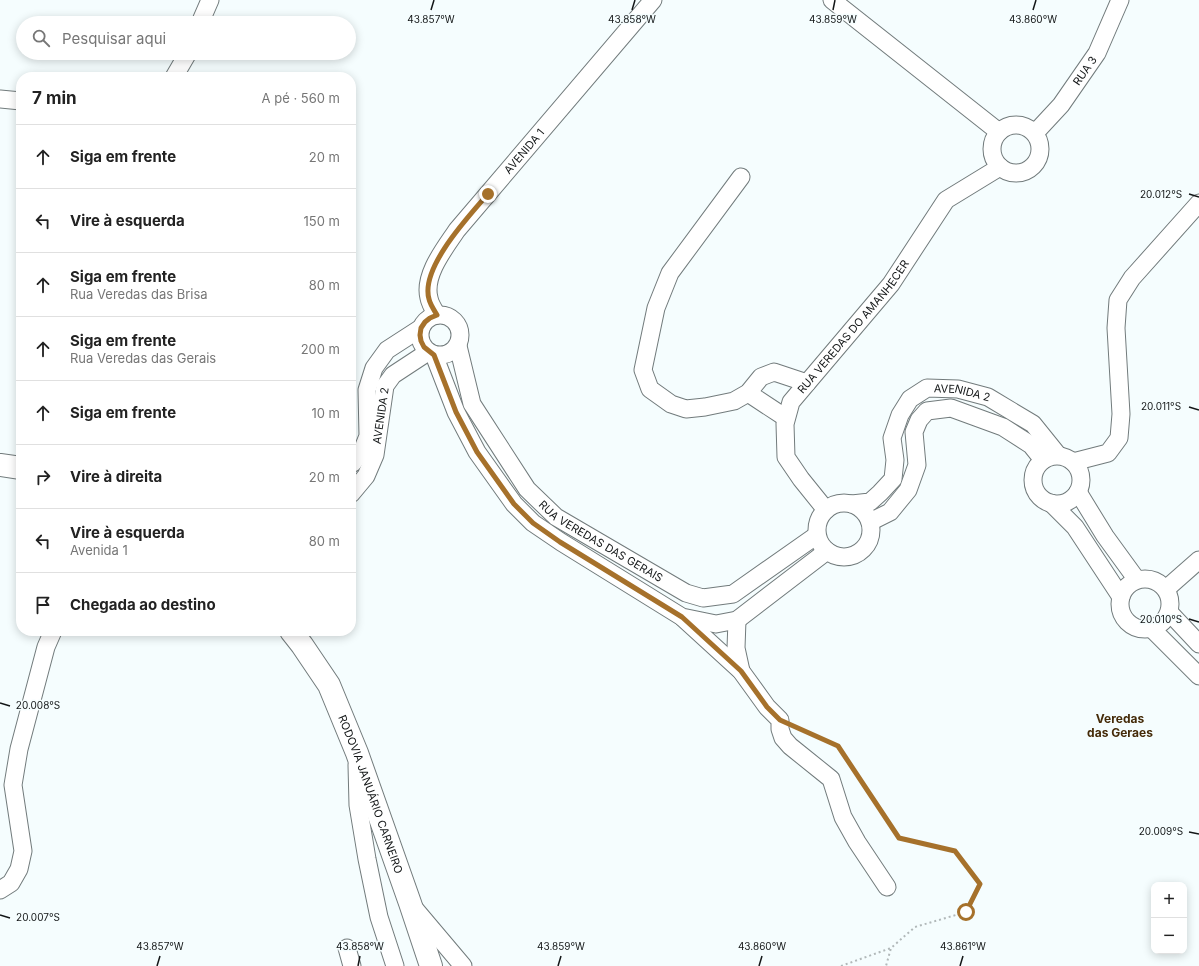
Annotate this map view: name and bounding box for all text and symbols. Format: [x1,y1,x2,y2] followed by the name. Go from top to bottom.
[407,13,455,25] text: 43.857°W
[608,13,656,25] text: 43.858°W
[809,13,857,25] text: 43.859°W
[1009,13,1057,25] text: 43.860°W
[16,16,356,60] search box
[30,27,52,49] icon: search
[62,29,166,48] text: Pesquisar aqui
[1070,53,1100,88] street label: RUA 3
[32,88,77,108] text: 7 min
[262,90,340,106] text: A pé · 560 m
[501,126,547,177] street label: AVENIDA 1
[32,146,54,168] icon: ahead
[70,147,176,166] text: Siga em frente
[309,149,340,165] text: 20 m
[479,185,497,203] route end
[1140,188,1182,200] text: 20.012°S
[32,210,54,232] icon: left
[70,211,185,230] text: Vire à esquerda
[304,213,340,229] text: 150 m
[794,257,912,396] street label: RUA VEREDAS DO AMANHECER
[70,267,176,286] text: Siga em frente
[32,274,54,296] icon: ahead
[309,277,340,293] text: 80 m
[70,286,208,302] text: Rua Veredas das Brisa
[70,331,176,350] text: Siga em frente
[32,338,54,360] icon: ahead
[301,341,340,357] text: 200 m
[70,350,216,366] text: Rua Veredas das Gerais
[934,381,992,404] street label: AVENIDA 2
[370,386,392,445] street label: AVENIDA 2
[1141,400,1181,412] text: 20.011°S
[32,402,54,424] icon: ahead
[70,403,176,422] text: Siga em frente
[311,405,340,421] text: 10 m
[32,466,54,488] icon: right
[70,467,162,486] text: Vire à direita
[309,469,340,485] text: 20 m
[536,497,665,585] street label: RUA VEREDAS DAS GERAIS
[70,523,185,542] text: Vire à esquerda
[32,530,54,552] icon: left
[309,533,340,549] text: 80 m
[70,542,128,558] text: Avenida 1
[32,594,54,616] icon: arrive
[70,595,216,614] text: Chegada ao destino
[1140,613,1182,625] text: 20.010°S
[16,699,60,711] text: 20.008°S
[1087,711,1153,740] district label: Veredas das Geraes
[335,713,406,875] street label: RODOVIA JANUÁRIO CARNEIRO
[1139,825,1183,837] text: 20.009°S
[1151,882,1187,954] map controls
[1151,882,1187,918] button: +
[957,903,975,921] route start
[16,911,60,923] text: 20.007°S
[1151,918,1187,954] button: −
[136,940,184,952] text: 43.857°W
[336,940,384,952] text: 43.858°W
[537,940,585,952] text: 43.859°W
[738,940,786,952] text: 43.860°W
[940,940,986,952] text: 43.861°W

